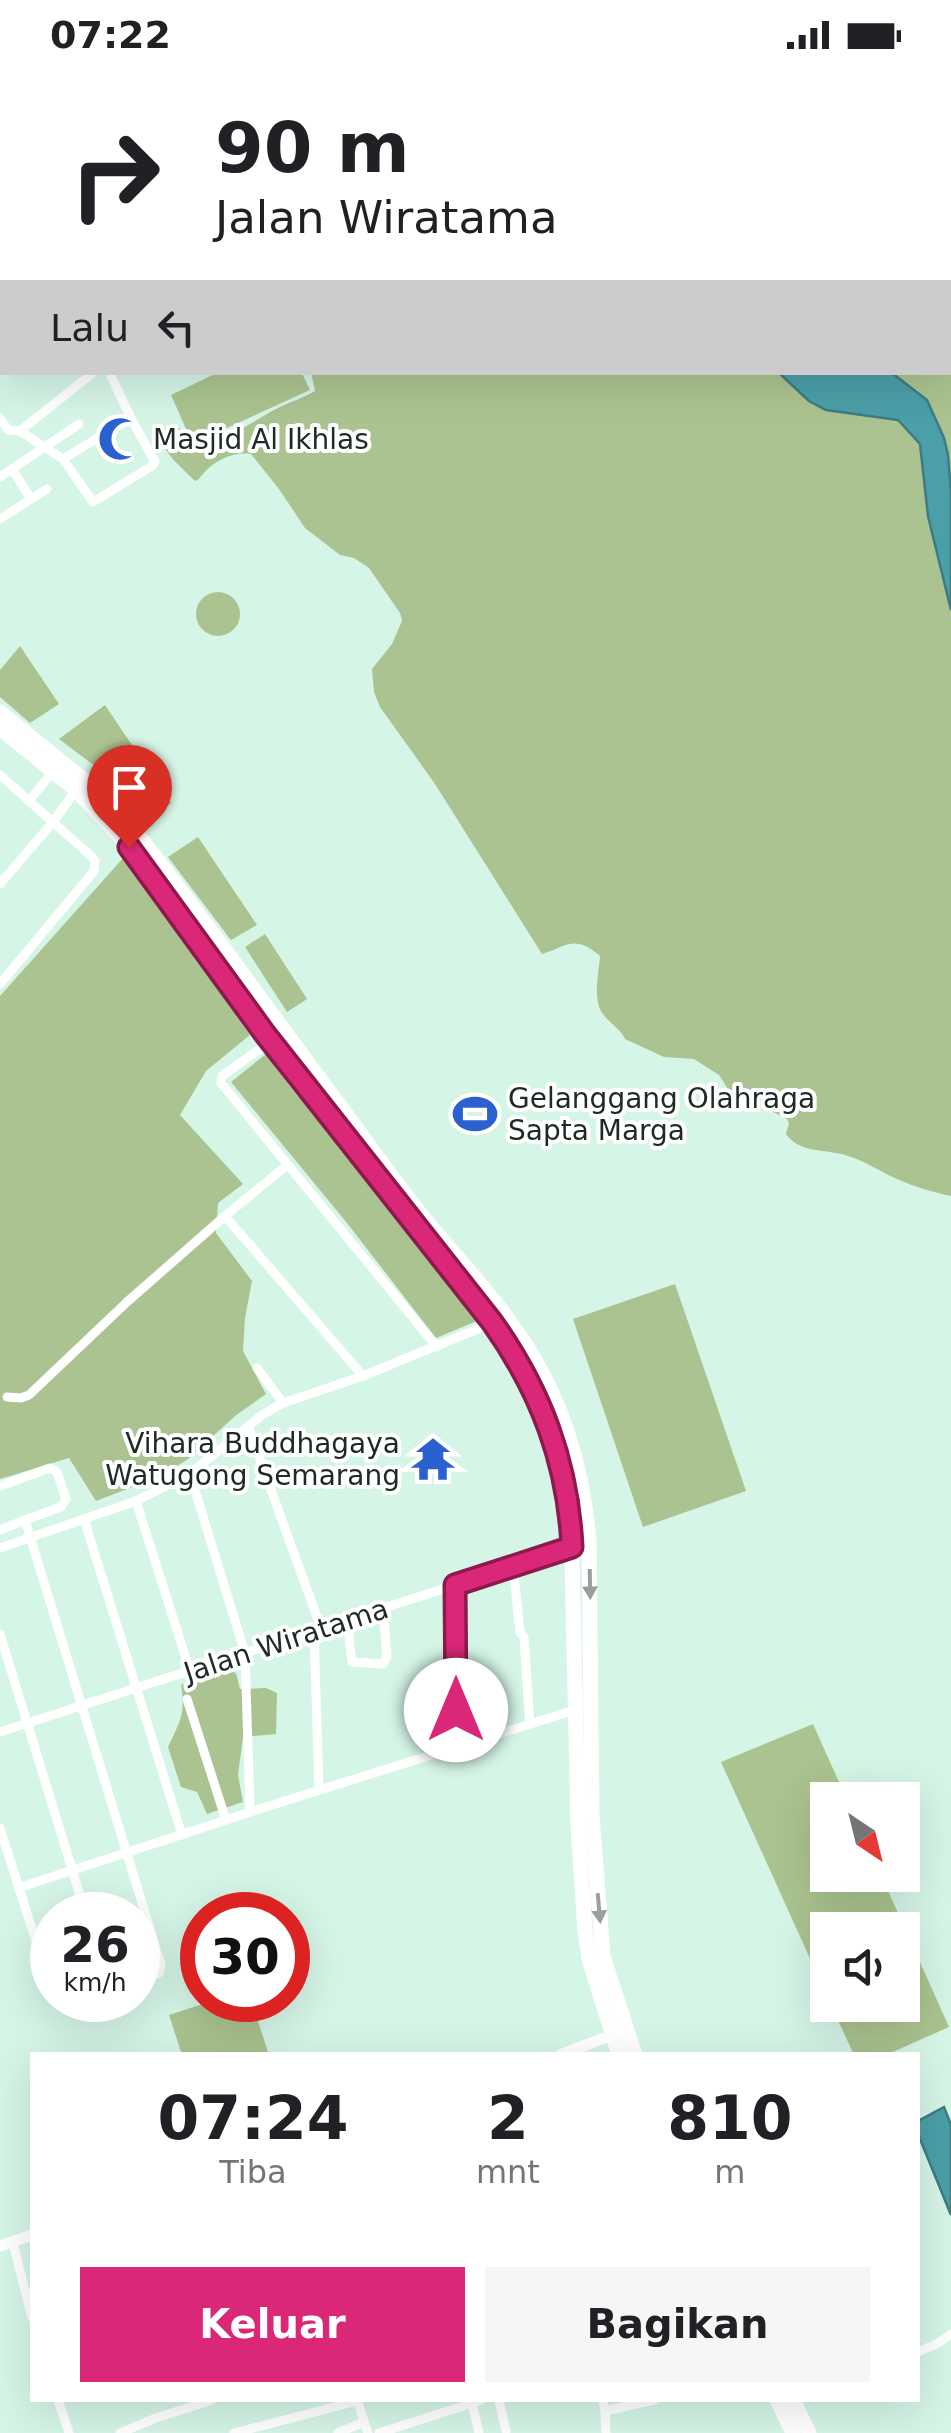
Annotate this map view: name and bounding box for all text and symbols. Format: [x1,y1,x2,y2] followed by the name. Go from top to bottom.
[50,13,171,57] text: 07:22
[215,107,410,189] text: 90 m
[50,110,180,240] icon: right
[215,191,557,244] text: Jalan Wiratama
[149,300,204,355] icon: left
[50,306,129,350] text: Lalu
[96,415,144,463] mosque icon: Masjid Al Ikhlas
[153,423,369,456] place label: Masjid Al Ikhlas
[87,745,172,848] pin
[102,760,157,815] icon: arrive
[508,1082,815,1147] place label: Gelanggang Olahraga Sapta Marga
[451,1090,499,1138] sports icon: Gelanggang Olahraga Sapta Marga
[105,1427,400,1492] place label: Vihara Buddhagaya Watugong Semarang
[409,1435,457,1483] temple icon: Vihara Buddhagaya Watugong Semarang
[582,1568,598,1600] one-way arrow
[178,1592,393,1690] street label: Jalan Wiratama
[404,1658,508,1762] position arrow
[810,1782,920,1892] north arrow
[810,1782,920,2022] map controls
[180,1892,310,2022] speed limit sign: 30
[592,1893,608,1925] one-way arrow
[810,1912,920,2022] button: sound
[60,1916,130,1974] text: 26
[63,1968,127,1997] text: km/h
[157,2083,348,2153] text: 07:24
[487,2083,529,2153] text: 2
[667,2083,793,2153] text: 810
[219,2153,287,2191] text: Tiba
[476,2153,540,2191] text: mnt
[714,2153,746,2191] text: m
[80,2267,465,2382] button: Keluar
[485,2267,870,2382] button: Bagikan

